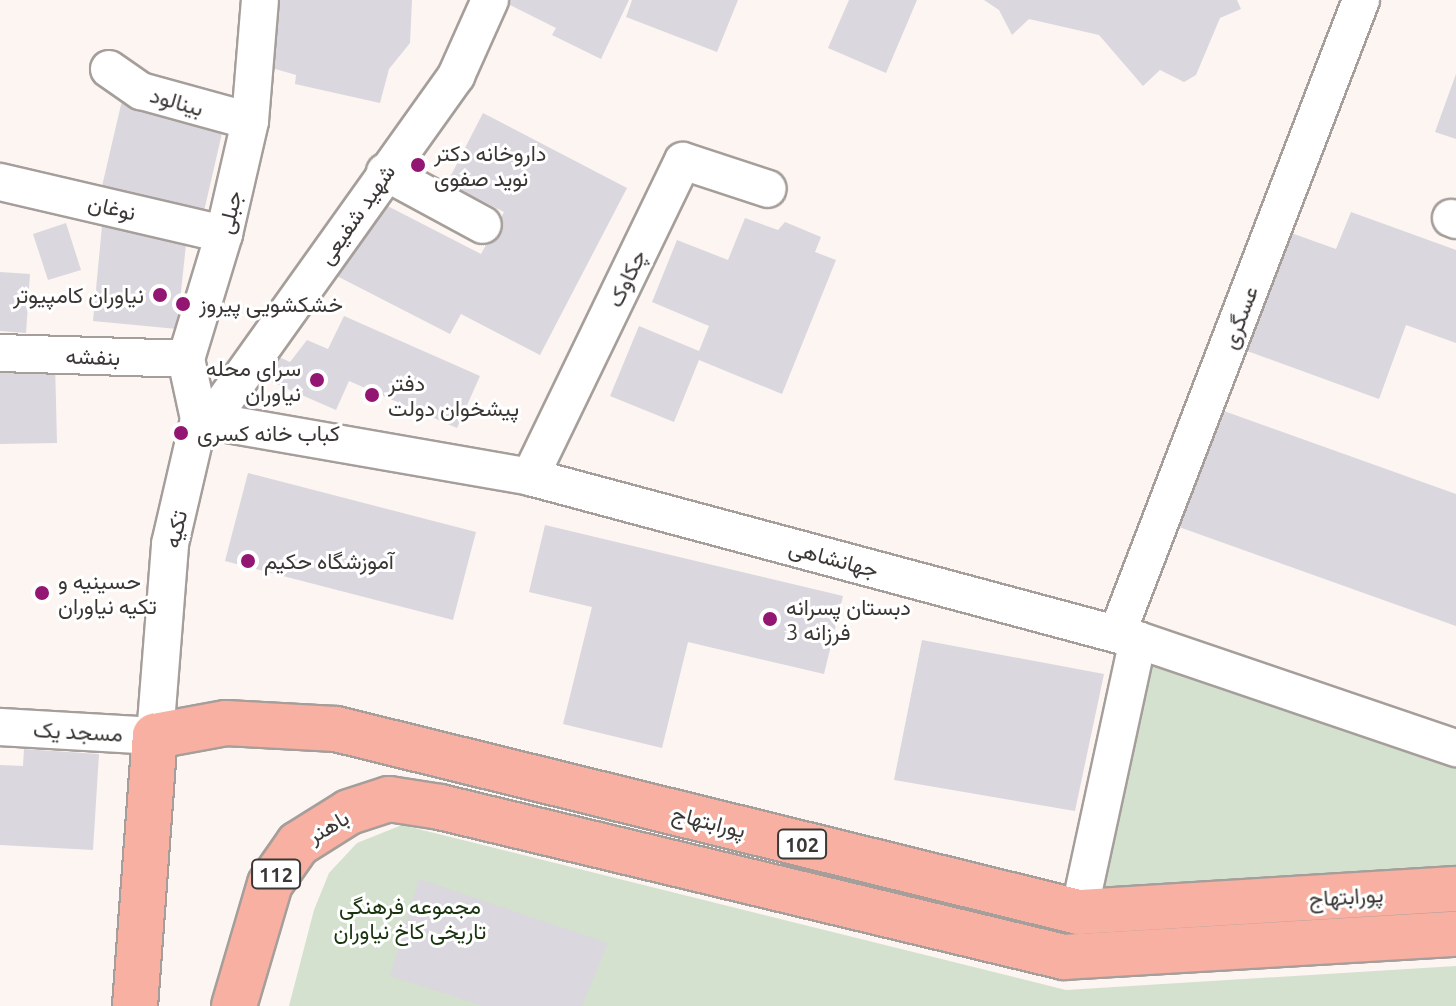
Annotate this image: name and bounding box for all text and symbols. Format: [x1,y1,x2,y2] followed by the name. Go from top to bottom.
[147,81,207,121] street label: بینالود
[434,139,546,190] place label: داروخانه دکتر نوید صفوی
[409,156,427,174] marker: داروخانه دکتر نوید صفوی
[312,159,400,269] street label: شهید شفیعی
[211,188,247,236] street label: جبلی
[86,189,138,225] street label: نوغان
[601,245,651,311] street label: چکاوک
[13,282,144,308] place label: نیاوران کامپیوتر
[1215,282,1263,352] street label: عسگری
[151,286,169,304] marker: نیاوران کامپیوتر
[199,291,343,317] place label: خشکشویی پیروز
[174,295,192,313] marker: خشکشویی پیروز
[65,342,121,370] street label: بنفشه
[206,354,301,406] place label: سرای محله نیاوران
[388,369,519,420] place label: دفتر پیشخوان دولت
[308,371,326,389] marker: سرای محله نیاوران
[363,386,381,404] marker: دفتر پیشخوان دولت
[197,420,340,446] place label: کباب خانه کسری
[172,424,190,442] marker: کباب خانه کسری
[158,508,192,550] street label: تکیه
[786,533,882,583] street label: جهانشاهی
[264,548,394,574] place label: آموزشگاه حکیم
[239,552,257,570] marker: آموزشگاه حکیم
[58,567,157,618] place label: حسینیه و تکیه نیاوران
[33,584,51,602] marker: حسینیه و تکیه نیاوران
[786,593,911,644] place label: دبستان پسرانه فرزانه 3
[761,610,779,628] marker: دبستان پسرانه فرزانه 3
[33,715,123,747] street label: مسجد یک
[670,799,748,843] street label: پورابتهاج
[303,804,353,848] street label: باهنر
[776,828,828,860] road number: 102
[250,858,302,890] road number: 112
[1308,880,1384,912] street label: پورابتهاج
[334,892,486,944] park label: مجموعه فرهنگی تاریخی کاخ نیاوران

